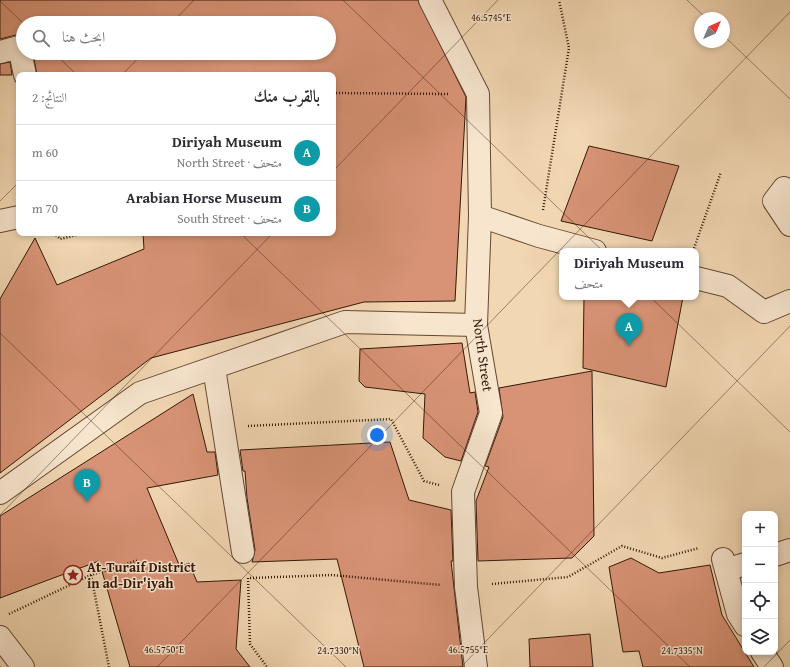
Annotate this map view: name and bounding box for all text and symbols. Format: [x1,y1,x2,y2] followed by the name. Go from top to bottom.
[471,10,511,25] text: 46.5745°E
[694,12,730,48] north arrow
[16,16,336,60] search box
[62,26,105,47] text: ابحث هنا
[30,27,52,49] icon: search
[253,83,320,108] text: بالقرب منك
[32,88,67,107] text: النتائج: 2
[172,131,282,152] text: Diriyah Museum
[32,143,58,162] text: 60 m
[303,143,311,162] text: A
[177,153,282,172] text: متحف · North Street
[126,187,282,208] text: Arabian Horse Museum
[32,199,58,218] text: 70 m
[303,199,311,218] text: B
[177,209,282,228] text: متحف · South Street
[559,248,699,300] popup
[574,252,684,273] text: Diriyah Museum
[574,274,603,293] text: متحف
[616,313,642,346] pin: A
[468,317,498,393] street label: North Street
[367,425,387,445] your location
[74,469,100,502] pin: B
[742,511,778,655] map controls
[742,511,778,547] button: +
[742,547,778,583] button: −
[87,557,196,593] place label: At-Turaif District in ad-Dir'iyah
[62,564,84,586] place icon: At-Turaif District in ad-Dir'iyah
[742,583,778,619] button: locate
[742,619,778,655] button: layers
[144,642,184,657] text: 46.5750°E
[448,642,488,657] text: 46.5755°E
[317,643,359,658] text: 24.7330°N
[661,643,703,658] text: 24.7335°N

